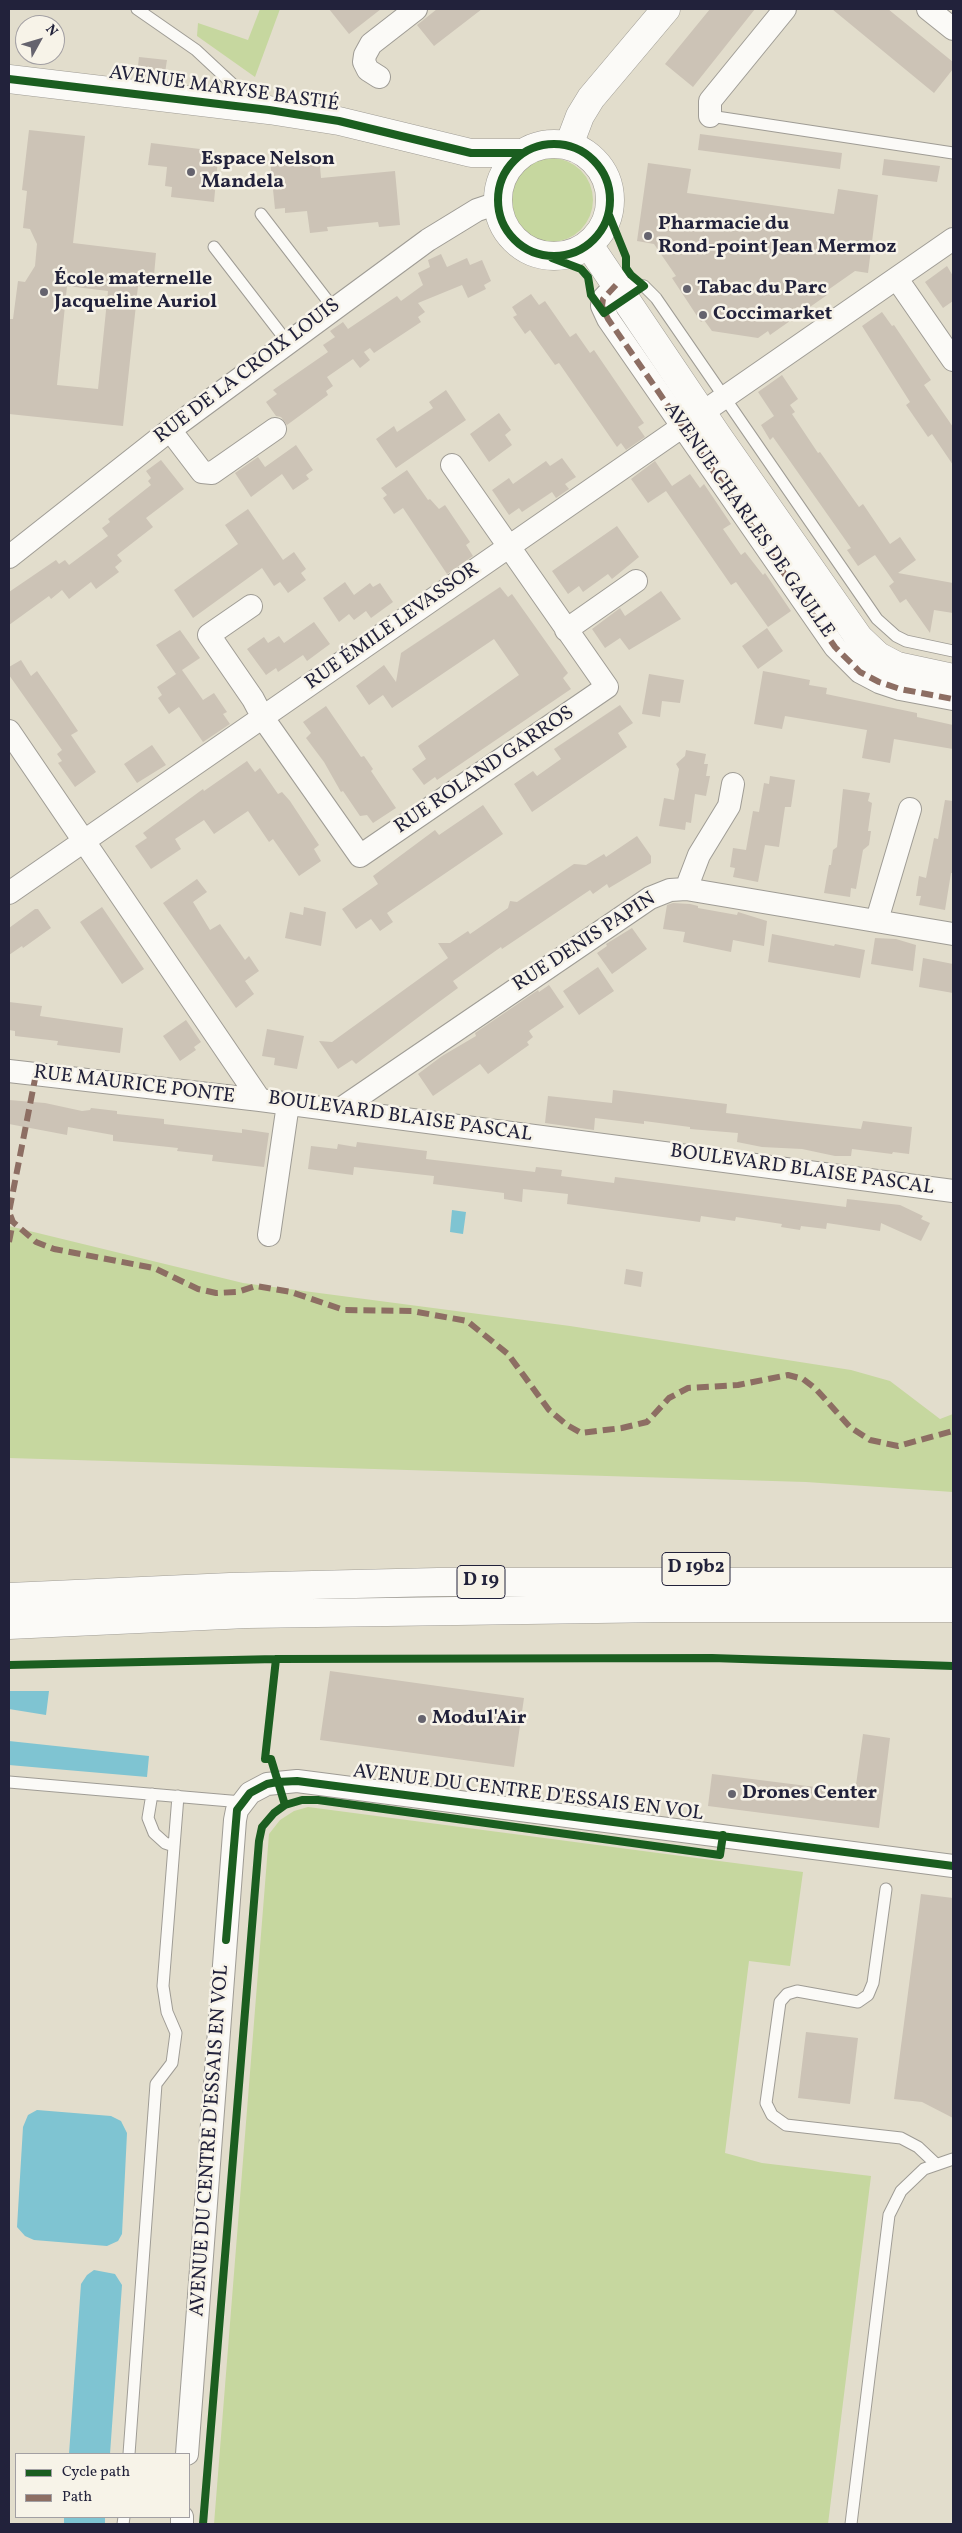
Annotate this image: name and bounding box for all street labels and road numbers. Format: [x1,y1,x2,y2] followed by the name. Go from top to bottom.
[107,62,341,118] street label: AVENUE MARYSE BASTIÉ
[150,294,346,450] street label: RUE DE LA CROIX LOUIS
[658,399,838,643] street label: AVENUE CHARLES DE GAULLE
[302,558,484,696] street label: RUE ÉMILE LEVASSOR
[391,702,579,840] street label: RUE ROLAND GARROS
[509,888,661,998] street label: RUE DENIS PAPIN
[32,1062,236,1110] street label: RUE MAURICE PONTE
[266,1088,534,1148] street label: BOULEVARD BLAISE PASCAL
[668,1141,936,1201] street label: BOULEVARD BLAISE PASCAL
[662,1552,730,1586] road number: D 19b2
[457,1565,505,1598] road number: D 19
[352,1761,704,1827] street label: AVENUE DU CENTRE D'ESSAIS EN VOL
[187,1964,235,2318] street label: AVENUE DU CENTRE D'ESSAIS EN VOL

